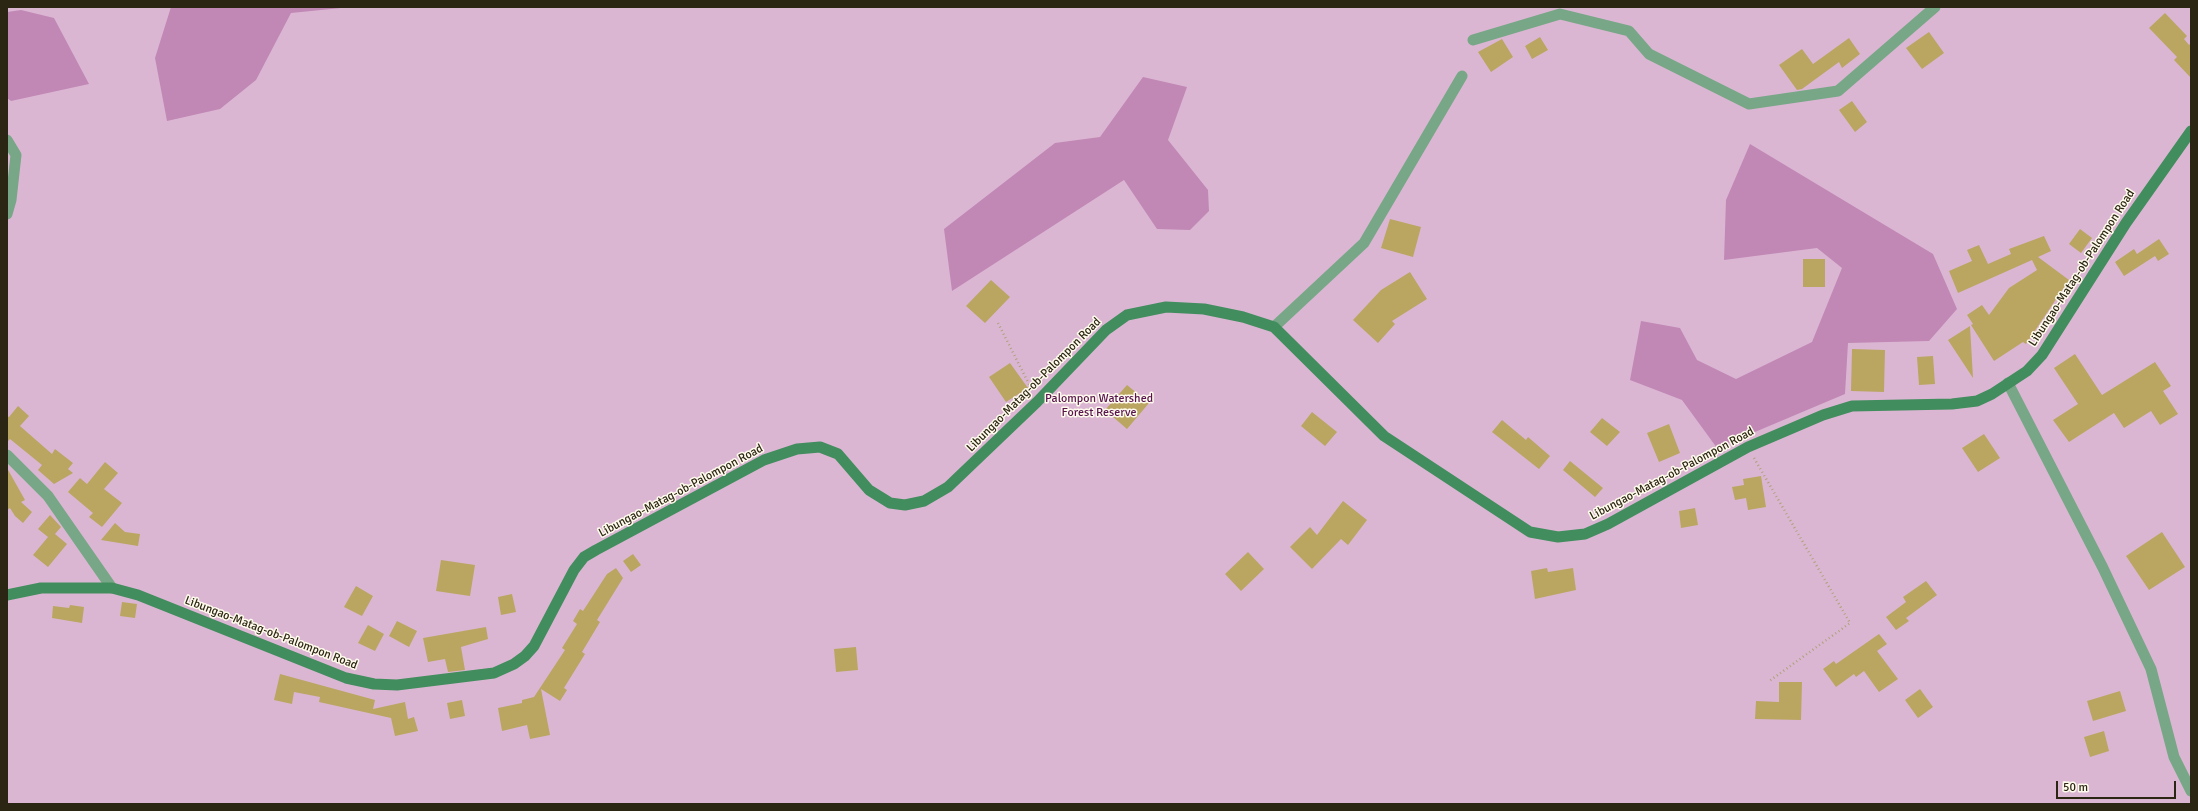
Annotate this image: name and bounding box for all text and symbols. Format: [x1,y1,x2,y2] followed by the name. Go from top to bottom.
[2026,187,2138,349] street label: Libungao-Matag-ob-Palompon Road
[964,315,1104,455] street label: Libungao-Matag-ob-Palompon Road
[1045,392,1153,420] park label: Palompon Watershed Forest Reserve
[1587,424,1757,524] street label: Libungao-Matag-ob-Palompon Road
[596,441,766,541] street label: Libungao-Matag-ob-Palompon Road
[183,593,359,673] street label: Libungao-Matag-ob-Palompon Road
[2058,773,2178,799] scale bar
[2063,780,2088,795] text: 50 m

